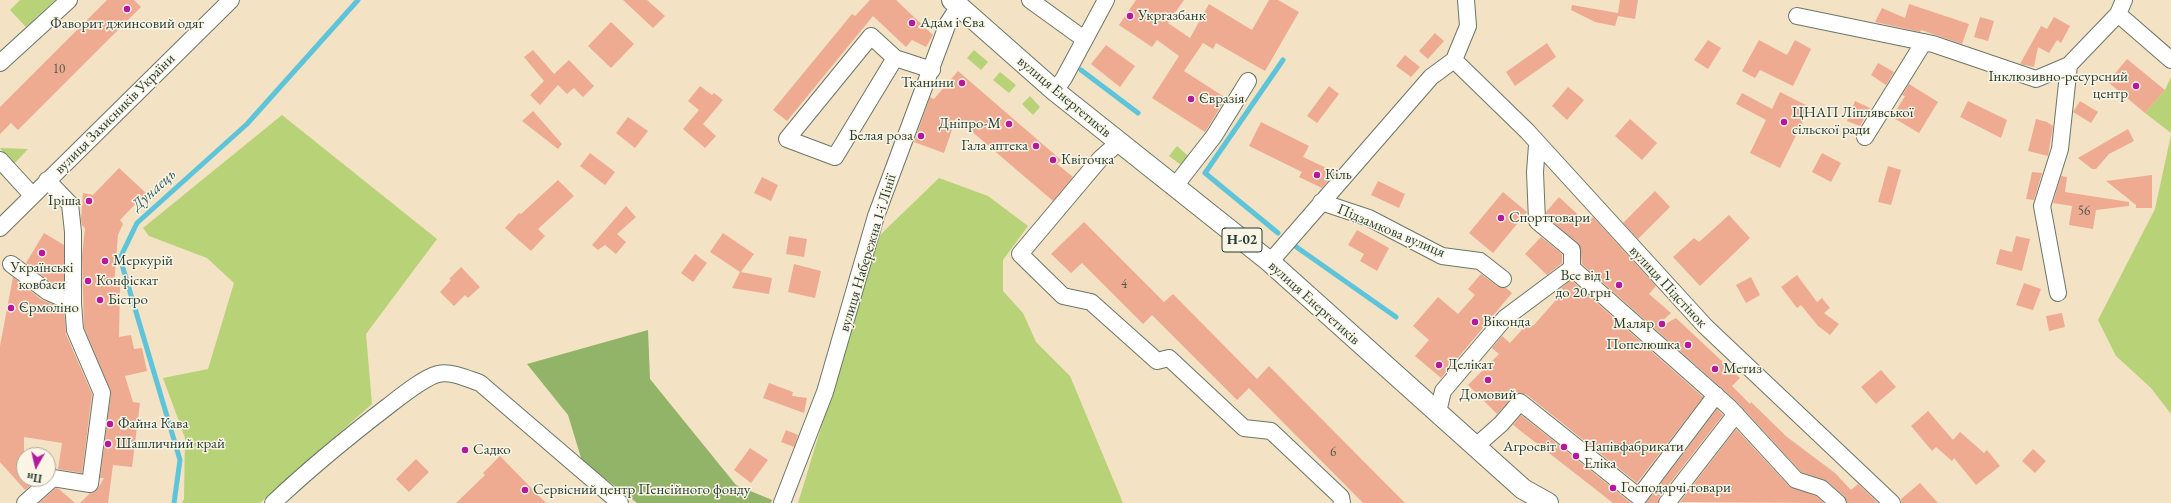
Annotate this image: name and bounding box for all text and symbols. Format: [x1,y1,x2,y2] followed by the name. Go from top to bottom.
[122,4,132,14] marker: Фаворит джинсовий одяг
[1138,7,1206,25] place label: Укргазбанк
[1125,11,1135,21] marker: Укргазбанк
[920,14,984,32] place label: Адам і Єва
[50,15,204,33] place label: Фаворит джинсовий одяг
[907,18,917,28] marker: Адам і Єва
[51,50,179,178] street label: вулиця Захисників України
[1013,52,1115,142] street label: вулиця Енергетиків
[53,61,65,77] house number: 10
[1989,68,2128,103] place label: Інклюзивно-ресурсний центр
[901,74,954,92] place label: Тканини
[957,78,967,88] marker: Тканини
[2131,81,2141,91] marker: Інклюзивно-ресурсний центр
[1199,90,1245,108] place label: Євразія
[1186,94,1196,104] marker: Євразія
[1792,104,1913,139] place label: ЦНАП Ліплявської сільскої ради
[939,115,1001,133] place label: Дніпро-М
[1779,117,1789,127] marker: ЦНАП Ліплявської сільскої ради
[1004,119,1014,129] marker: Дніпро-М
[849,127,913,145] place label: Белая роза
[916,131,926,141] marker: Белая роза
[961,137,1028,155] place label: Гала аптека
[1031,141,1041,151] marker: Гала аптека
[1061,151,1114,169] place label: Квіточка
[1048,155,1058,165] marker: Квіточка
[128,165,180,215] water label: Дунаець
[1325,166,1352,184] place label: Кіль
[1312,170,1322,180] marker: Кіль
[835,172,901,334] street label: вулиця Набережна 1-ї Лінії
[48,192,81,210] place label: Іріша
[84,196,94,206] marker: Іріша
[1334,200,1448,262] street label: Підзамкова вулиця
[2078,203,2090,219] house number: 56
[1509,209,1590,227] place label: Спорттовари
[1496,213,1506,223] marker: Спорттовари
[1222,228,1262,252] road number: Н-02
[1625,242,1711,332] street label: вулиця Підстінок
[37,248,47,258] marker: Українські ковбаси
[113,252,173,270] place label: Меркурій
[100,256,110,266] marker: Меркурій
[1264,257,1364,349] street label: вулиця Енергетиків
[11,259,73,294] place label: Українські ковбаси
[1555,267,1611,302] place label: Все від 1 до 20 грн
[96,272,158,290] place label: Конфіскат
[83,276,93,286] marker: Конфіскат
[1121,276,1127,292] house number: 4
[1614,280,1624,290] marker: Все від 1 до 20 грн
[108,291,148,309] place label: Бістро
[95,295,105,305] marker: Бістро
[19,299,79,317] place label: Єрмоліно
[6,303,16,313] marker: Єрмоліно
[1483,313,1530,331] place label: Віконда
[1613,315,1654,333] place label: Маляр
[1470,317,1480,327] marker: Віконда
[1657,319,1667,329] marker: Маляр
[1606,336,1680,354] place label: Попелюшка
[1683,340,1693,350] marker: Попелюшка
[1447,356,1493,374] place label: Делікат
[1434,360,1444,370] marker: Делікат
[1723,360,1762,378] place label: Метиз
[1710,364,1720,374] marker: Метиз
[1483,375,1493,385] marker: Домовий
[1460,386,1516,404] place label: Домовий
[118,415,188,433] place label: Файна Кава
[105,419,115,429] marker: Файна Кава
[116,435,225,453] place label: Шашличний край
[1503,438,1556,456] place label: Агросвіт
[1584,438,1684,473] place label: Напівфабрикати Еліка
[103,439,113,449] marker: Шашличний край
[473,441,511,459] place label: Садко
[1559,442,1569,452] marker: Агросвіт
[1330,444,1336,460] house number: 6
[460,445,470,455] marker: Садко
[16,447,56,487] north arrow
[1571,451,1581,461] marker: Напівфабрикати Еліка
[26,470,43,486] text: Пн
[1621,479,1731,497] place label: Господарчі товари
[533,481,750,499] place label: Сервісний центр Пенсійного фонду
[1608,483,1618,493] marker: Господарчі товари
[520,485,530,495] marker: Сервісний центр Пенсійного фонду

